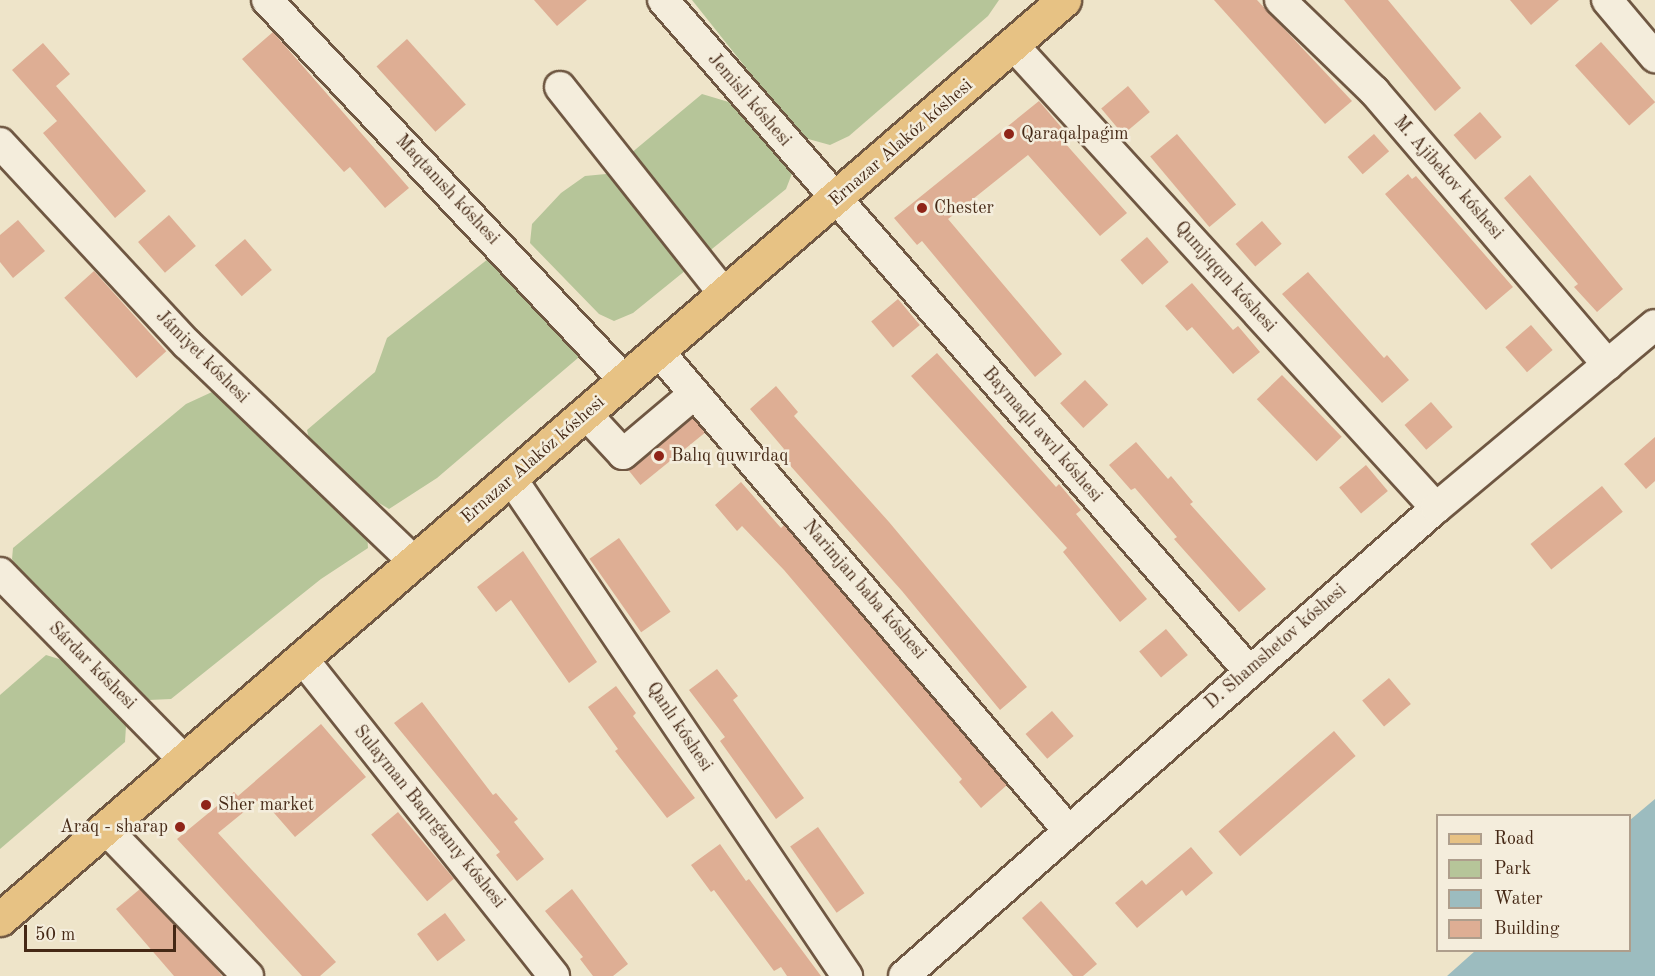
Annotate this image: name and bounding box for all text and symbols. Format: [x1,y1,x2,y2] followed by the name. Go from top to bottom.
[703,49,795,151] street label: Jemisli kóshesi
[825,75,977,211] street label: Ernazar Alakóz kóshesi
[1389,112,1507,244] street label: M. Ajibekov kóshesi
[1021,123,1129,145] place label: Qaraqalpaǵım
[1002,127,1016,141] marker: Qaraqalpaǵım
[391,131,503,249] street label: Maqtanısh kóshesi
[934,197,994,219] place label: Chester
[915,201,929,215] marker: Chester
[1170,217,1280,337] street label: Qumjıqqın kóshesi
[151,306,253,408] street label: Jámiyet kóshesi
[978,363,1106,507] street label: Baymaqlı awıl kóshesi
[457,392,609,528] street label: Ernazar Alakóz kóshesi
[671,445,788,467] place label: Balıq quwırdaq
[652,449,666,463] marker: Balıq quwırdaq
[798,516,930,664] street label: Narimjan baba kóshesi
[1201,580,1351,714] street label: D. Shamshetov kóshesi
[44,618,140,714] street label: Sárdar kóshesi
[641,678,717,776] street label: Qanlı kóshesi
[349,721,509,913] street label: Sulayman Baqırǵanıy kóshesi
[218,794,314,816] place label: Sher market
[199,798,213,812] marker: Sher market
[1436,814,1631,952] legend
[60,816,168,838] place label: Araq - sharap
[173,820,187,834] marker: Araq - sharap
[1494,830,1534,848] text: Road
[1494,860,1531,878] text: Park
[1494,890,1543,908] text: Water
[27,913,178,951] scale bar
[1494,920,1559,938] text: Building
[35,926,75,944] text: 50 m

